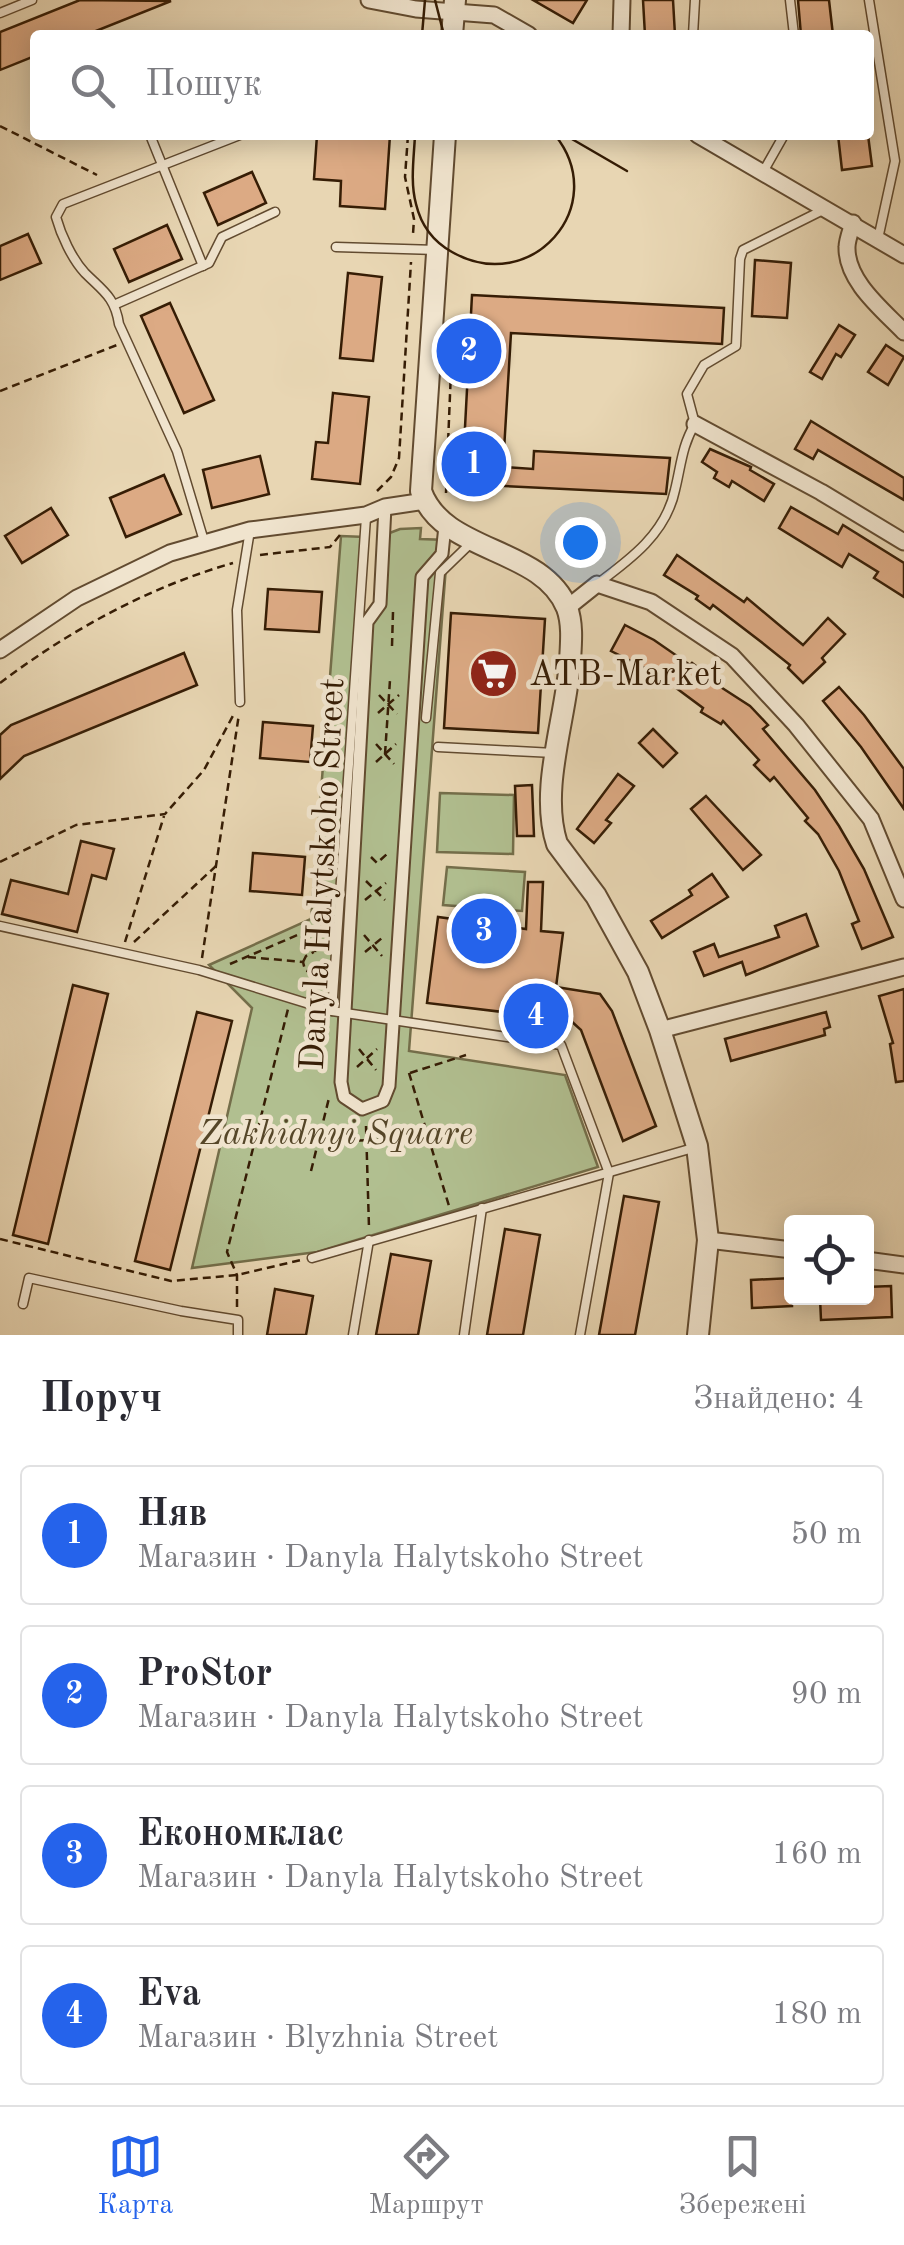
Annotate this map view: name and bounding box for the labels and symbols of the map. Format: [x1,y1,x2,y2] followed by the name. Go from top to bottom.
[436,314,502,388] pin: 2
[442,426,506,502] pin: 1
[555,517,606,568] your location
[468,647,520,699] supermarket icon: ATB-Market
[529,658,722,693] place label: ATB-Market
[296,677,351,1071] street label: Danyla Halytskoho Street
[452,894,516,968] pin: 3
[504,978,568,1054] pin: 4
[199,1117,473,1152] park label: Zakhidnyi Square

